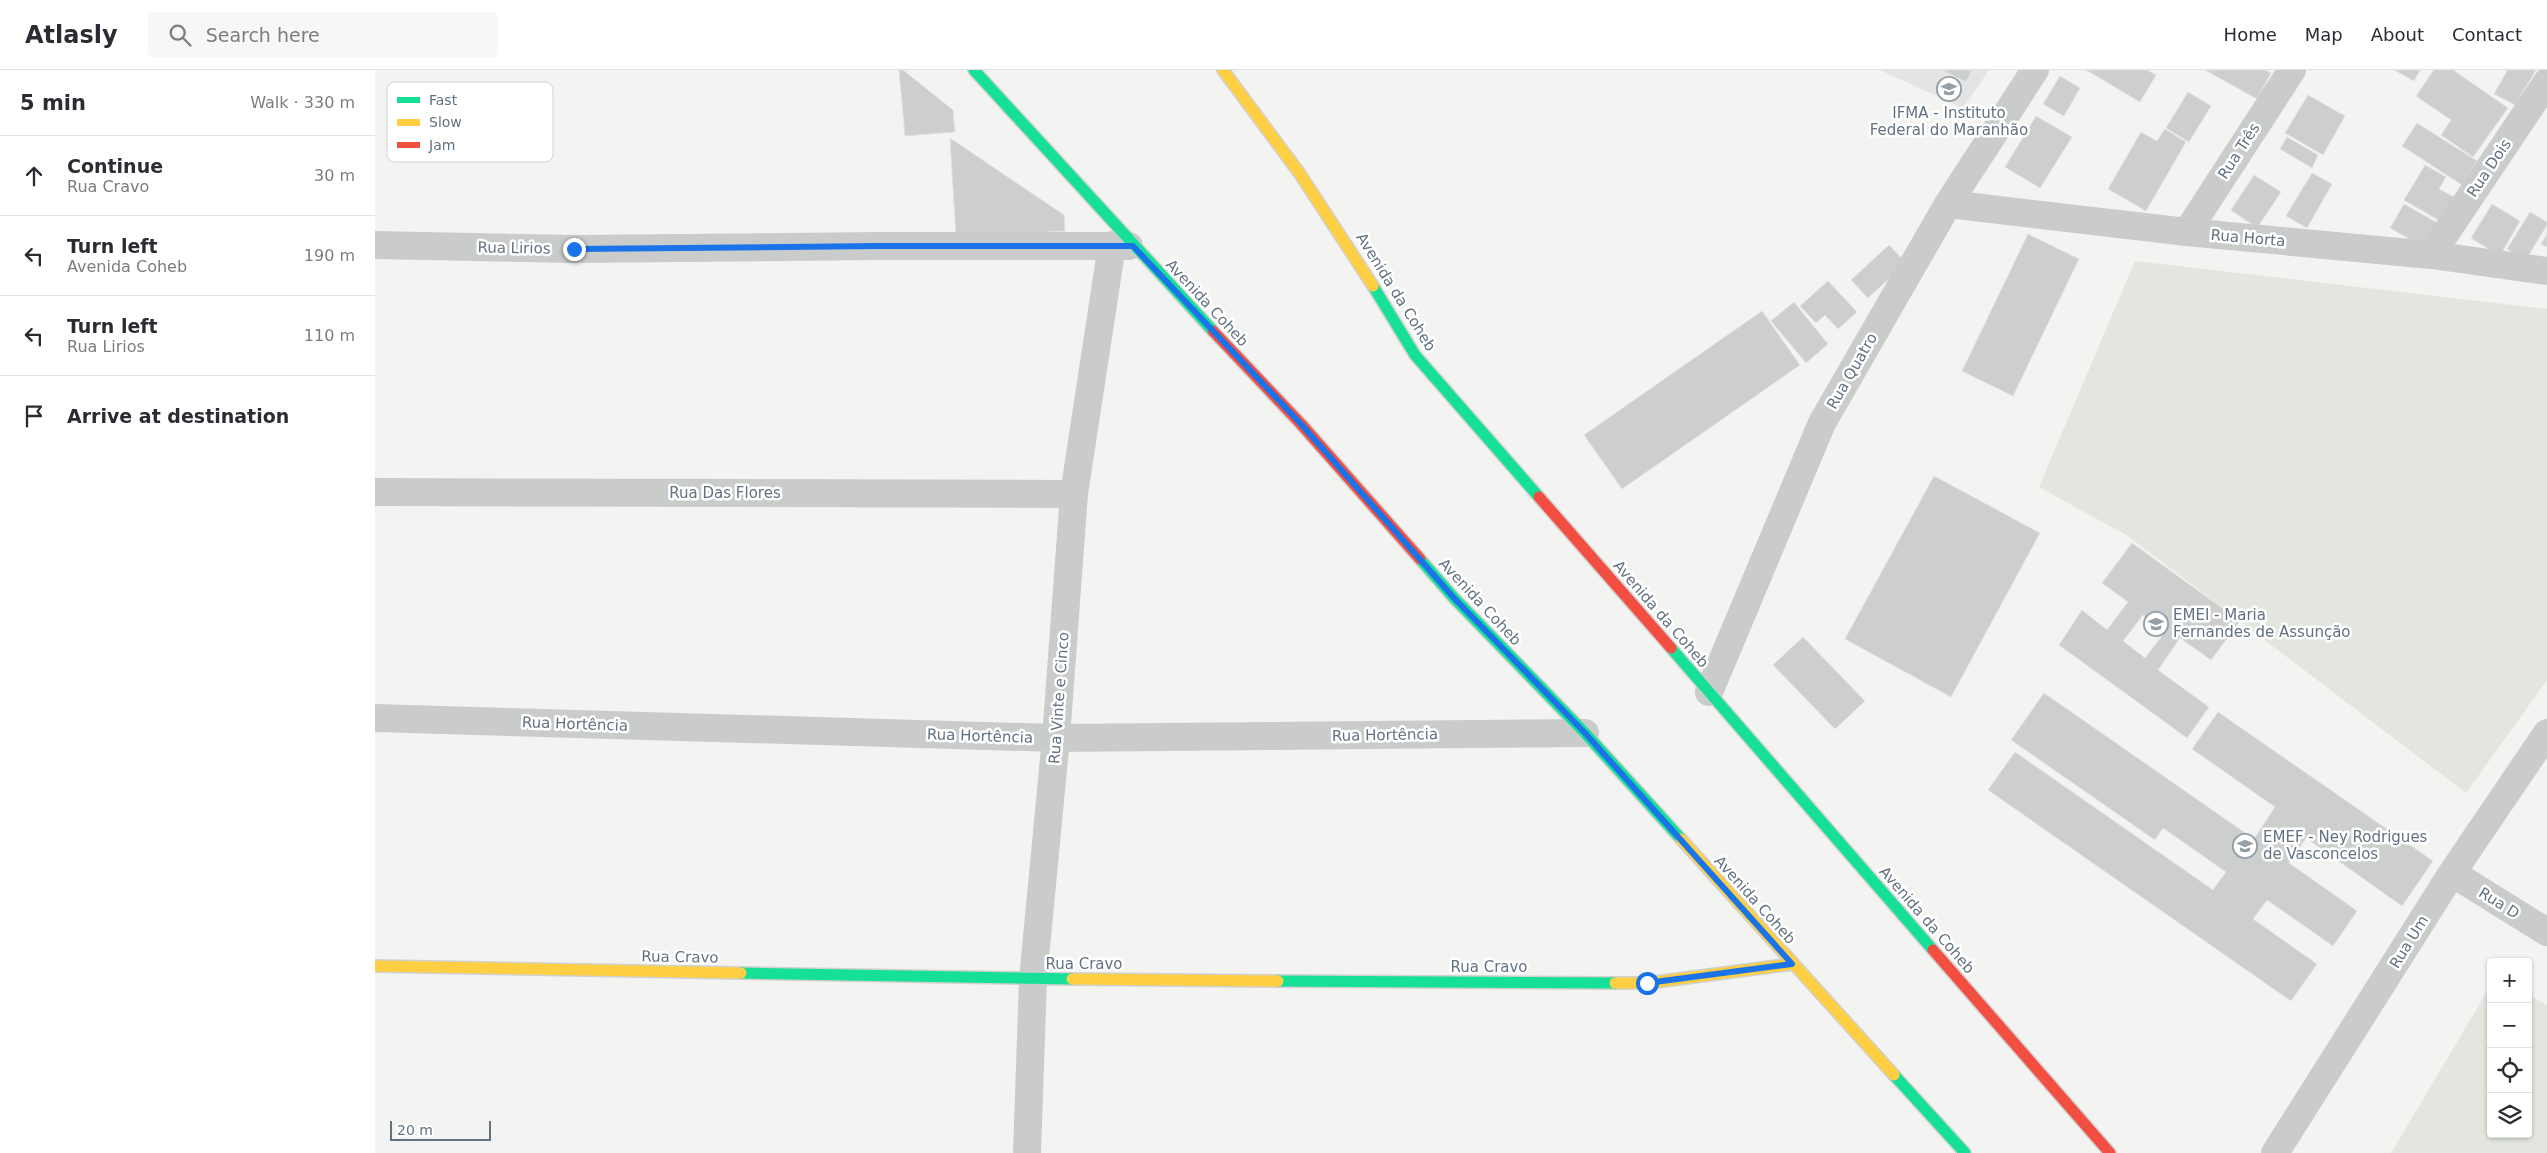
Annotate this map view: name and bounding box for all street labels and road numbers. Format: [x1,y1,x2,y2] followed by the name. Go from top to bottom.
[2214,120,2264,182] street label: Rua Três
[2463,135,2515,200] street label: Rua Dois
[2210,226,2286,250] street label: Rua Horta
[1352,230,1440,354] street label: Avenida da Coheb
[477,238,551,258] street label: Rua Lirios
[1162,256,1252,350] street label: Avenida Coheb
[1823,330,1881,412] street label: Rua Quatro
[669,484,781,502] street label: Rua Das Flores
[1435,555,1525,649] street label: Avenida Coheb
[1610,557,1712,671] street label: Avenida da Coheb
[1045,631,1073,765] street label: Rua Vinte e Cinco
[522,713,628,735] street label: Rua Hortência
[927,725,1033,747] street label: Rua Hortência
[1332,725,1438,745] street label: Rua Hortência
[1711,852,1799,948] street label: Avenida Coheb
[1876,863,1978,977] street label: Avenida da Coheb
[2475,884,2523,922] street label: Rua D
[2386,912,2432,972] street label: Rua Um
[641,947,719,967] street label: Rua Cravo
[1045,955,1123,973] street label: Rua Cravo
[1450,958,1528,976] street label: Rua Cravo

